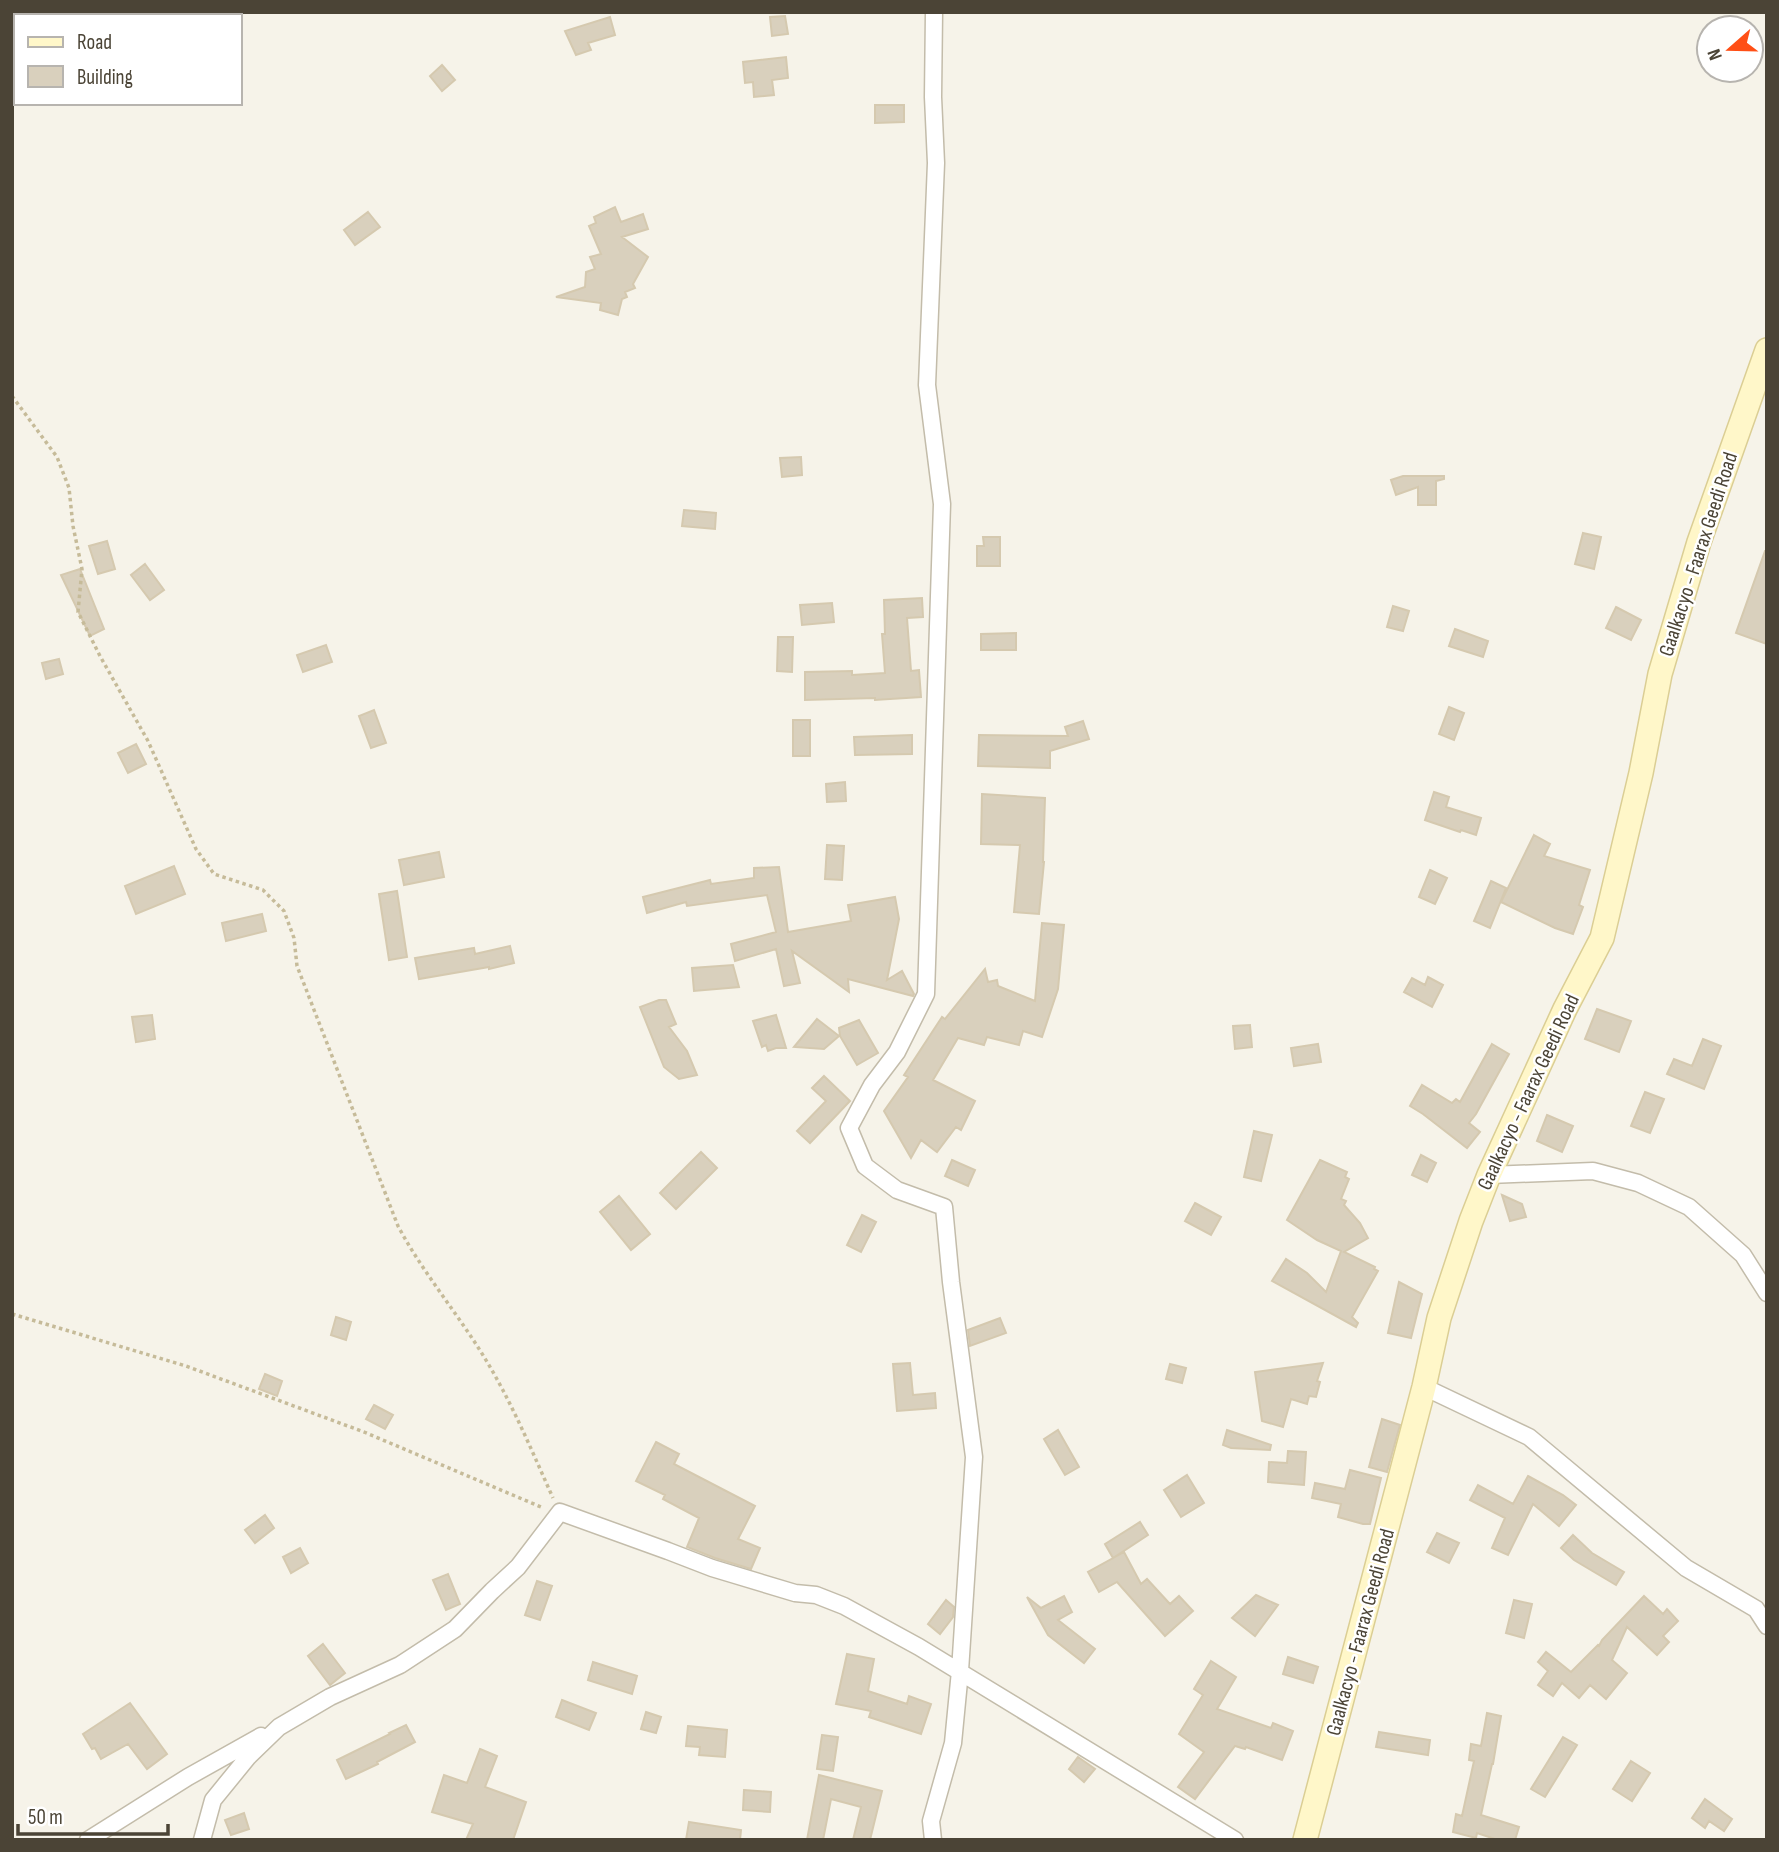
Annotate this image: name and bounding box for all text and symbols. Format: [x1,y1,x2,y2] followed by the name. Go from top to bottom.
[14,14,242,105] legend
[1695,14,1765,84] north arrow
[77,30,112,55] text: Road
[1703,46,1728,63] text: N
[77,65,133,90] text: Building
[1654,449,1743,659] street label: Gaalkacyo - Faarax Geedi Road
[1472,990,1585,1194] street label: Gaalkacyo - Faarax Geedi Road
[1321,1526,1400,1738] street label: Gaalkacyo - Faarax Geedi Road
[18,1792,168,1836] scale bar
[28,1805,63,1830] text: 50 m

